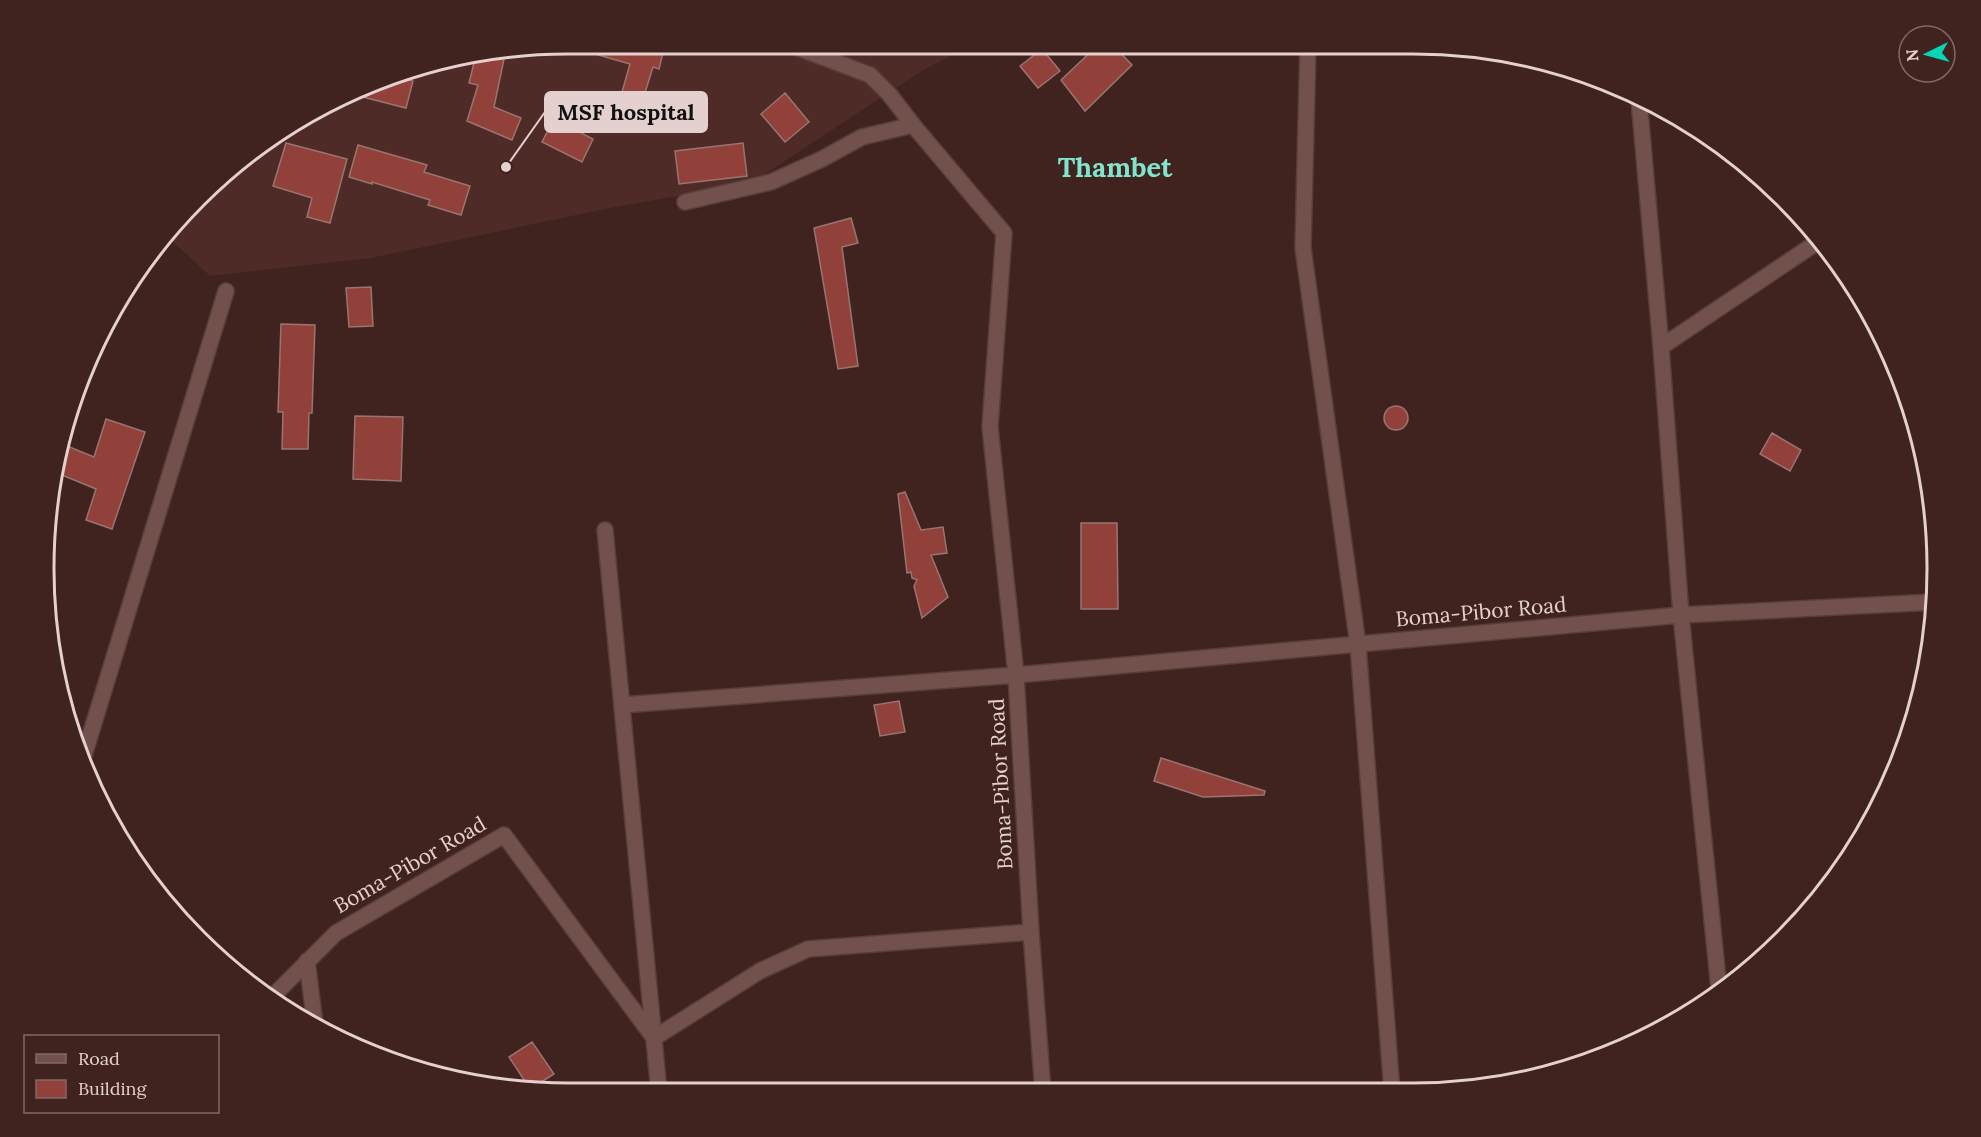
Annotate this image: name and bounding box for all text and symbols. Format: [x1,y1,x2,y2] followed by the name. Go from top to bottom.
[1897,24,1957,84] north arrow
[1902,48,1923,62] text: N
[545,92,707,132] callout: MSF hospital
[557,98,695,126] text: MSF hospital
[1058,150,1173,184] district label: Thambet
[1394,591,1567,632] street label: Boma-Pibor Road
[983,698,1018,870] street label: Boma-Pibor Road
[329,810,491,919] street label: Boma-Pibor Road
[24,1035,219,1113] legend
[78,1047,120,1070] text: Road
[78,1077,148,1100] text: Building

